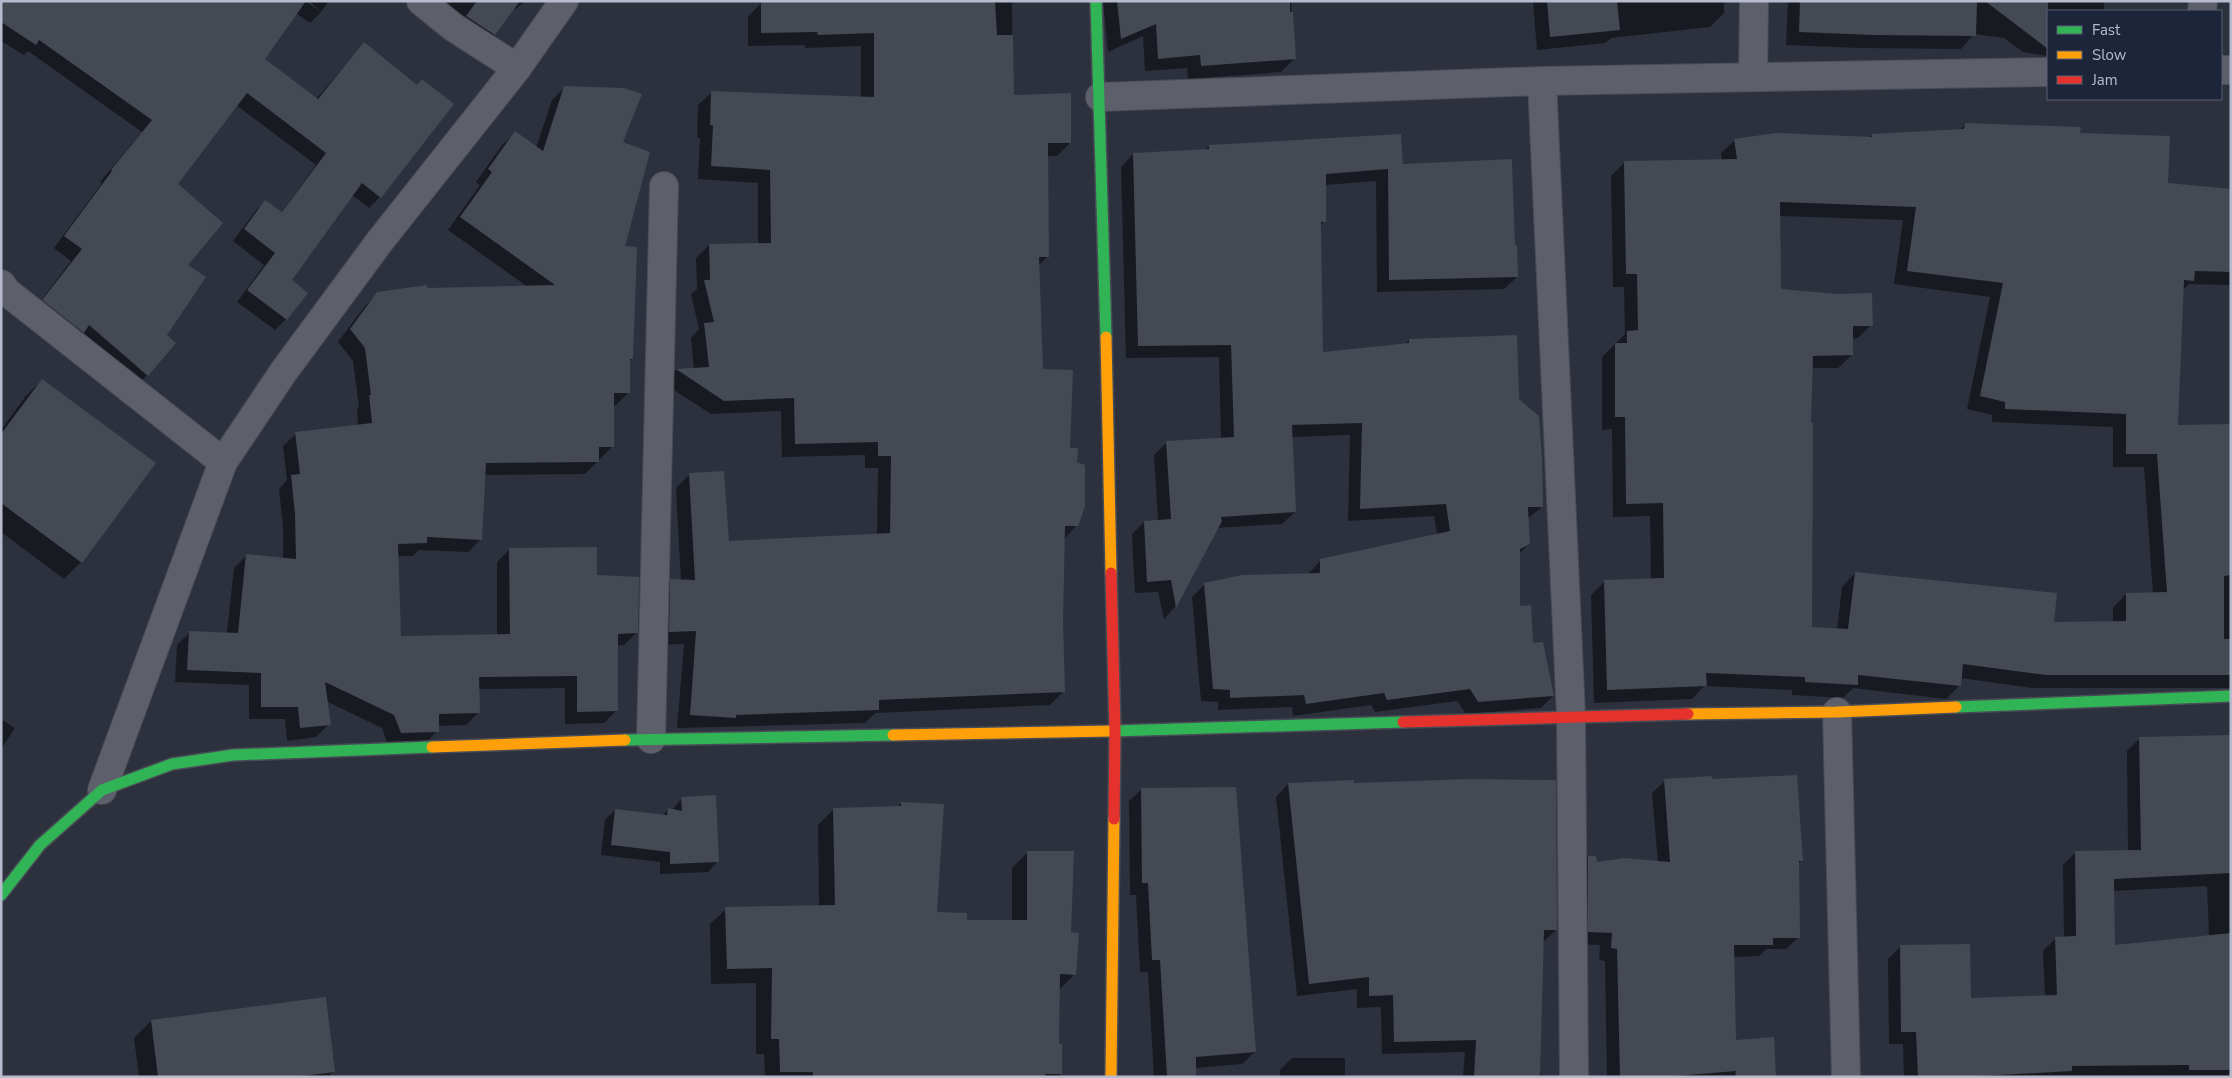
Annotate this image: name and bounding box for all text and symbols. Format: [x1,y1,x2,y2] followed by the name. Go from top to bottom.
[2047,10,2222,100] legend
[2092,20,2121,40] text: Fast
[2092,45,2127,65] text: Slow
[2091,70,2118,90] text: Jam

